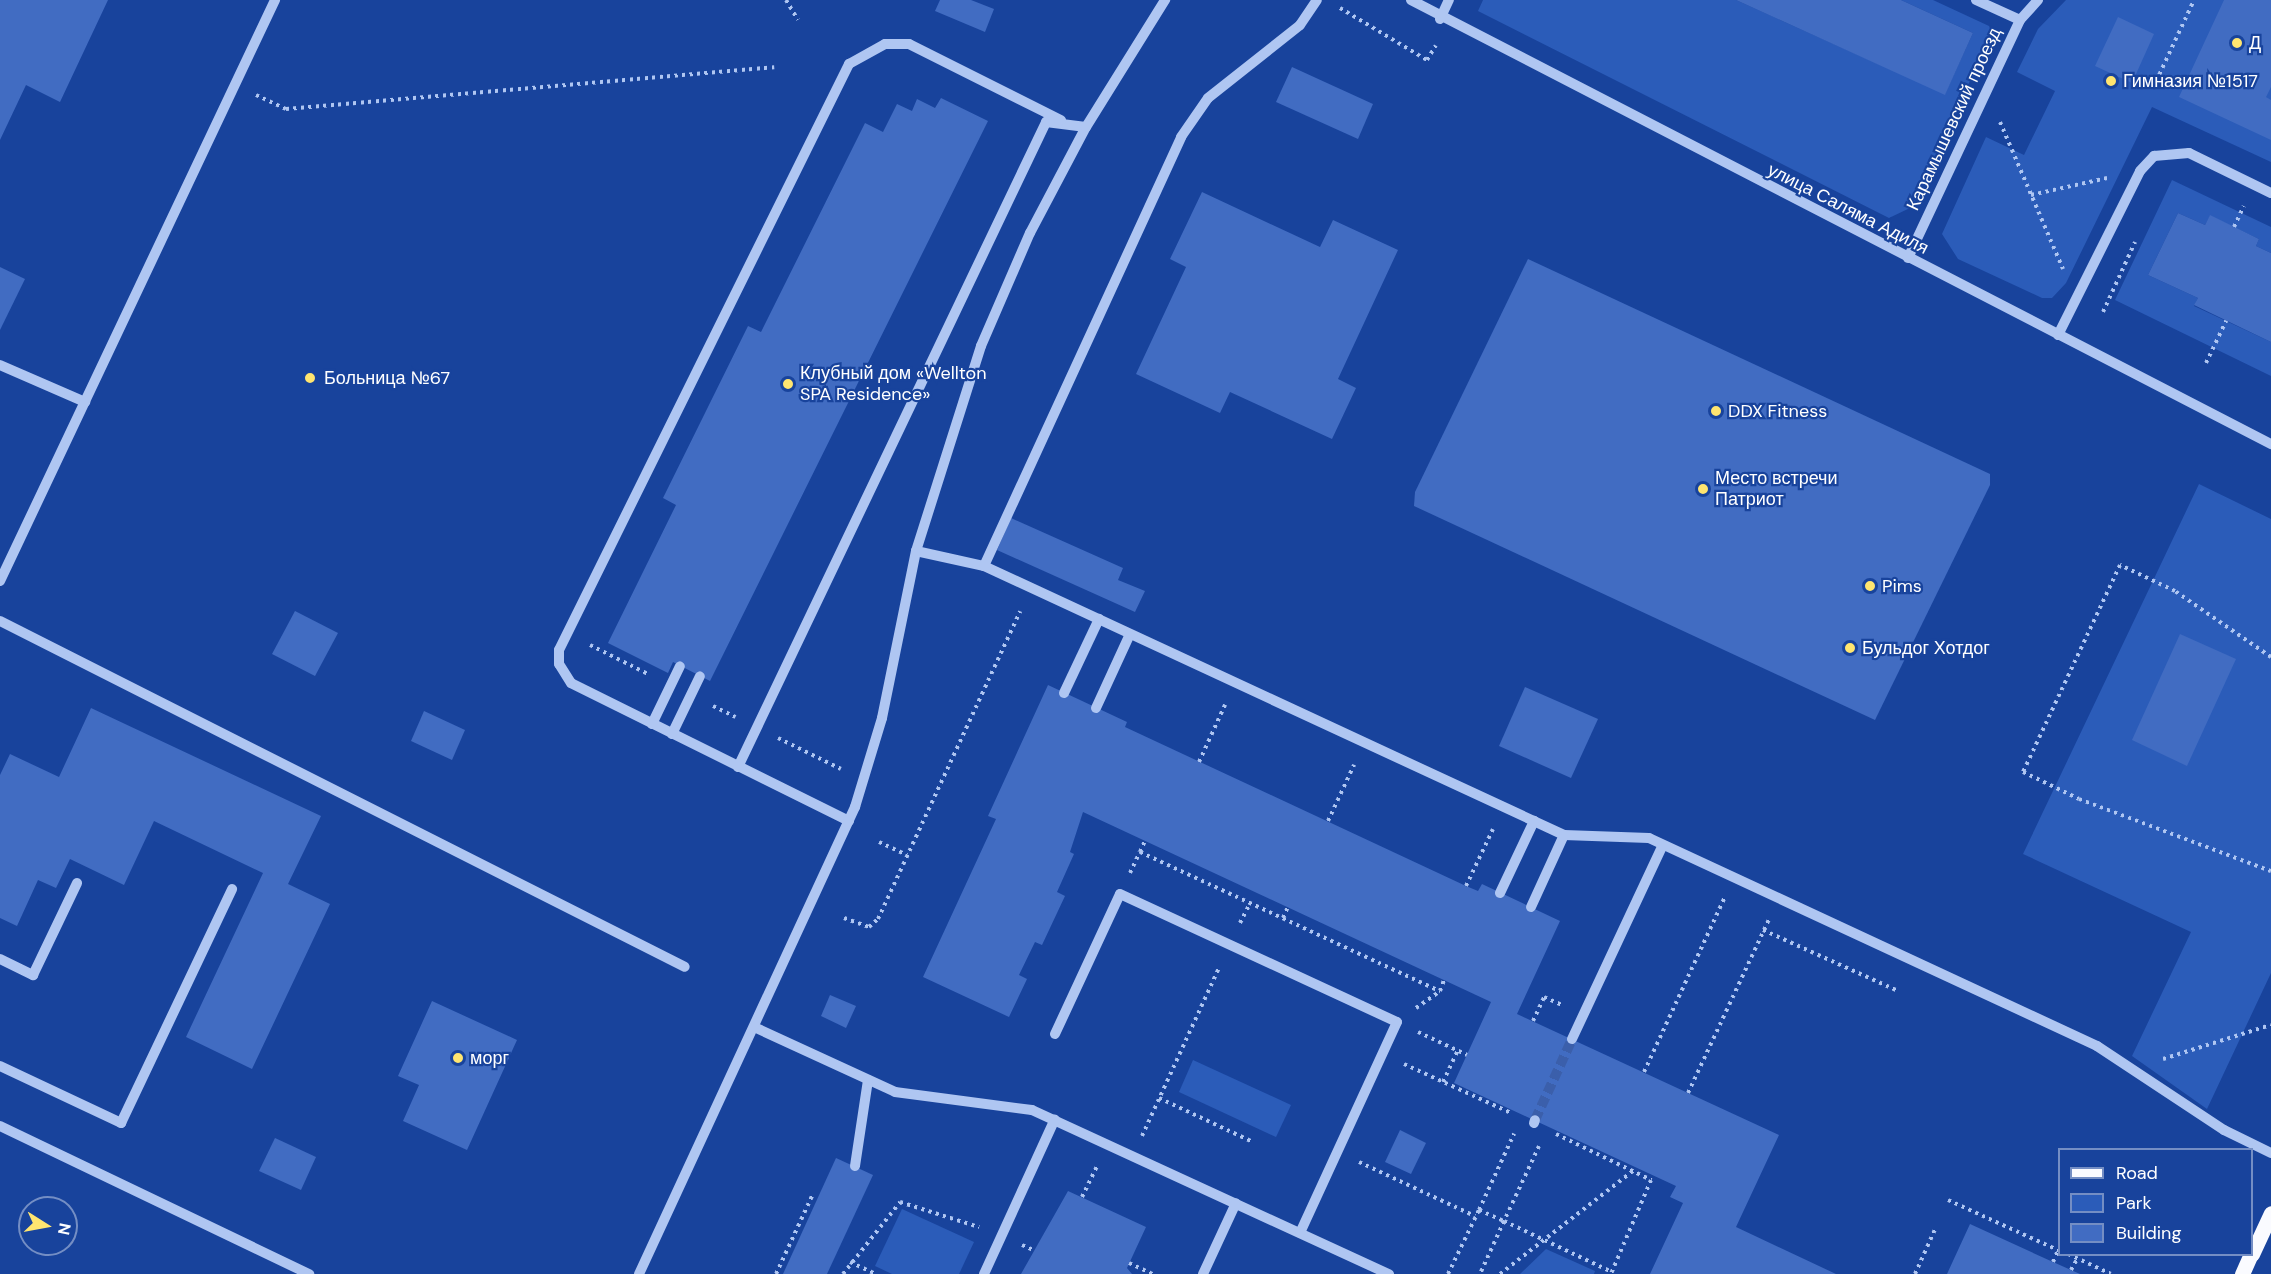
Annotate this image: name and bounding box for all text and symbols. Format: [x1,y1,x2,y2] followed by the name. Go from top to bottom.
[1902,24,2006,214] street label: Карамышевский проезд
[2249,32,2261,54] place label: Д
[2230,36,2244,50] marker: Д
[2123,70,2258,92] place label: Гимназия №1517
[2104,74,2118,88] marker: Гимназия №1517
[1764,159,1932,259] street label: улица Саляма Адиля
[800,363,987,406] place label: Клубный дом «Wellton SPA Residence»
[324,367,450,389] place label: Больница №67
[301,369,319,387] marker: Больница №67
[781,377,795,391] marker: Клубный дом «Wellton SPA Residence»
[1728,400,1827,422] place label: DDX Fitness
[1709,404,1723,418] marker: DDX Fitness
[1715,468,1838,510] place label: Место встречи Патриот
[1696,482,1710,496] marker: Место встречи Патриот
[1882,575,1922,597] place label: Pims
[1863,579,1877,593] marker: Pims
[1862,637,1990,659] place label: Бульдог Хотдог
[1843,641,1857,655] marker: Бульдог Хотдог
[470,1047,509,1069] place label: морг
[451,1051,465,1065] marker: морг
[2058,1148,2253,1256] legend
[2116,1161,2158,1185] text: Road
[2116,1191,2152,1215] text: Park
[18,1196,78,1256] north arrow
[53,1221,76,1237] text: N
[2116,1221,2181,1245] text: Building

